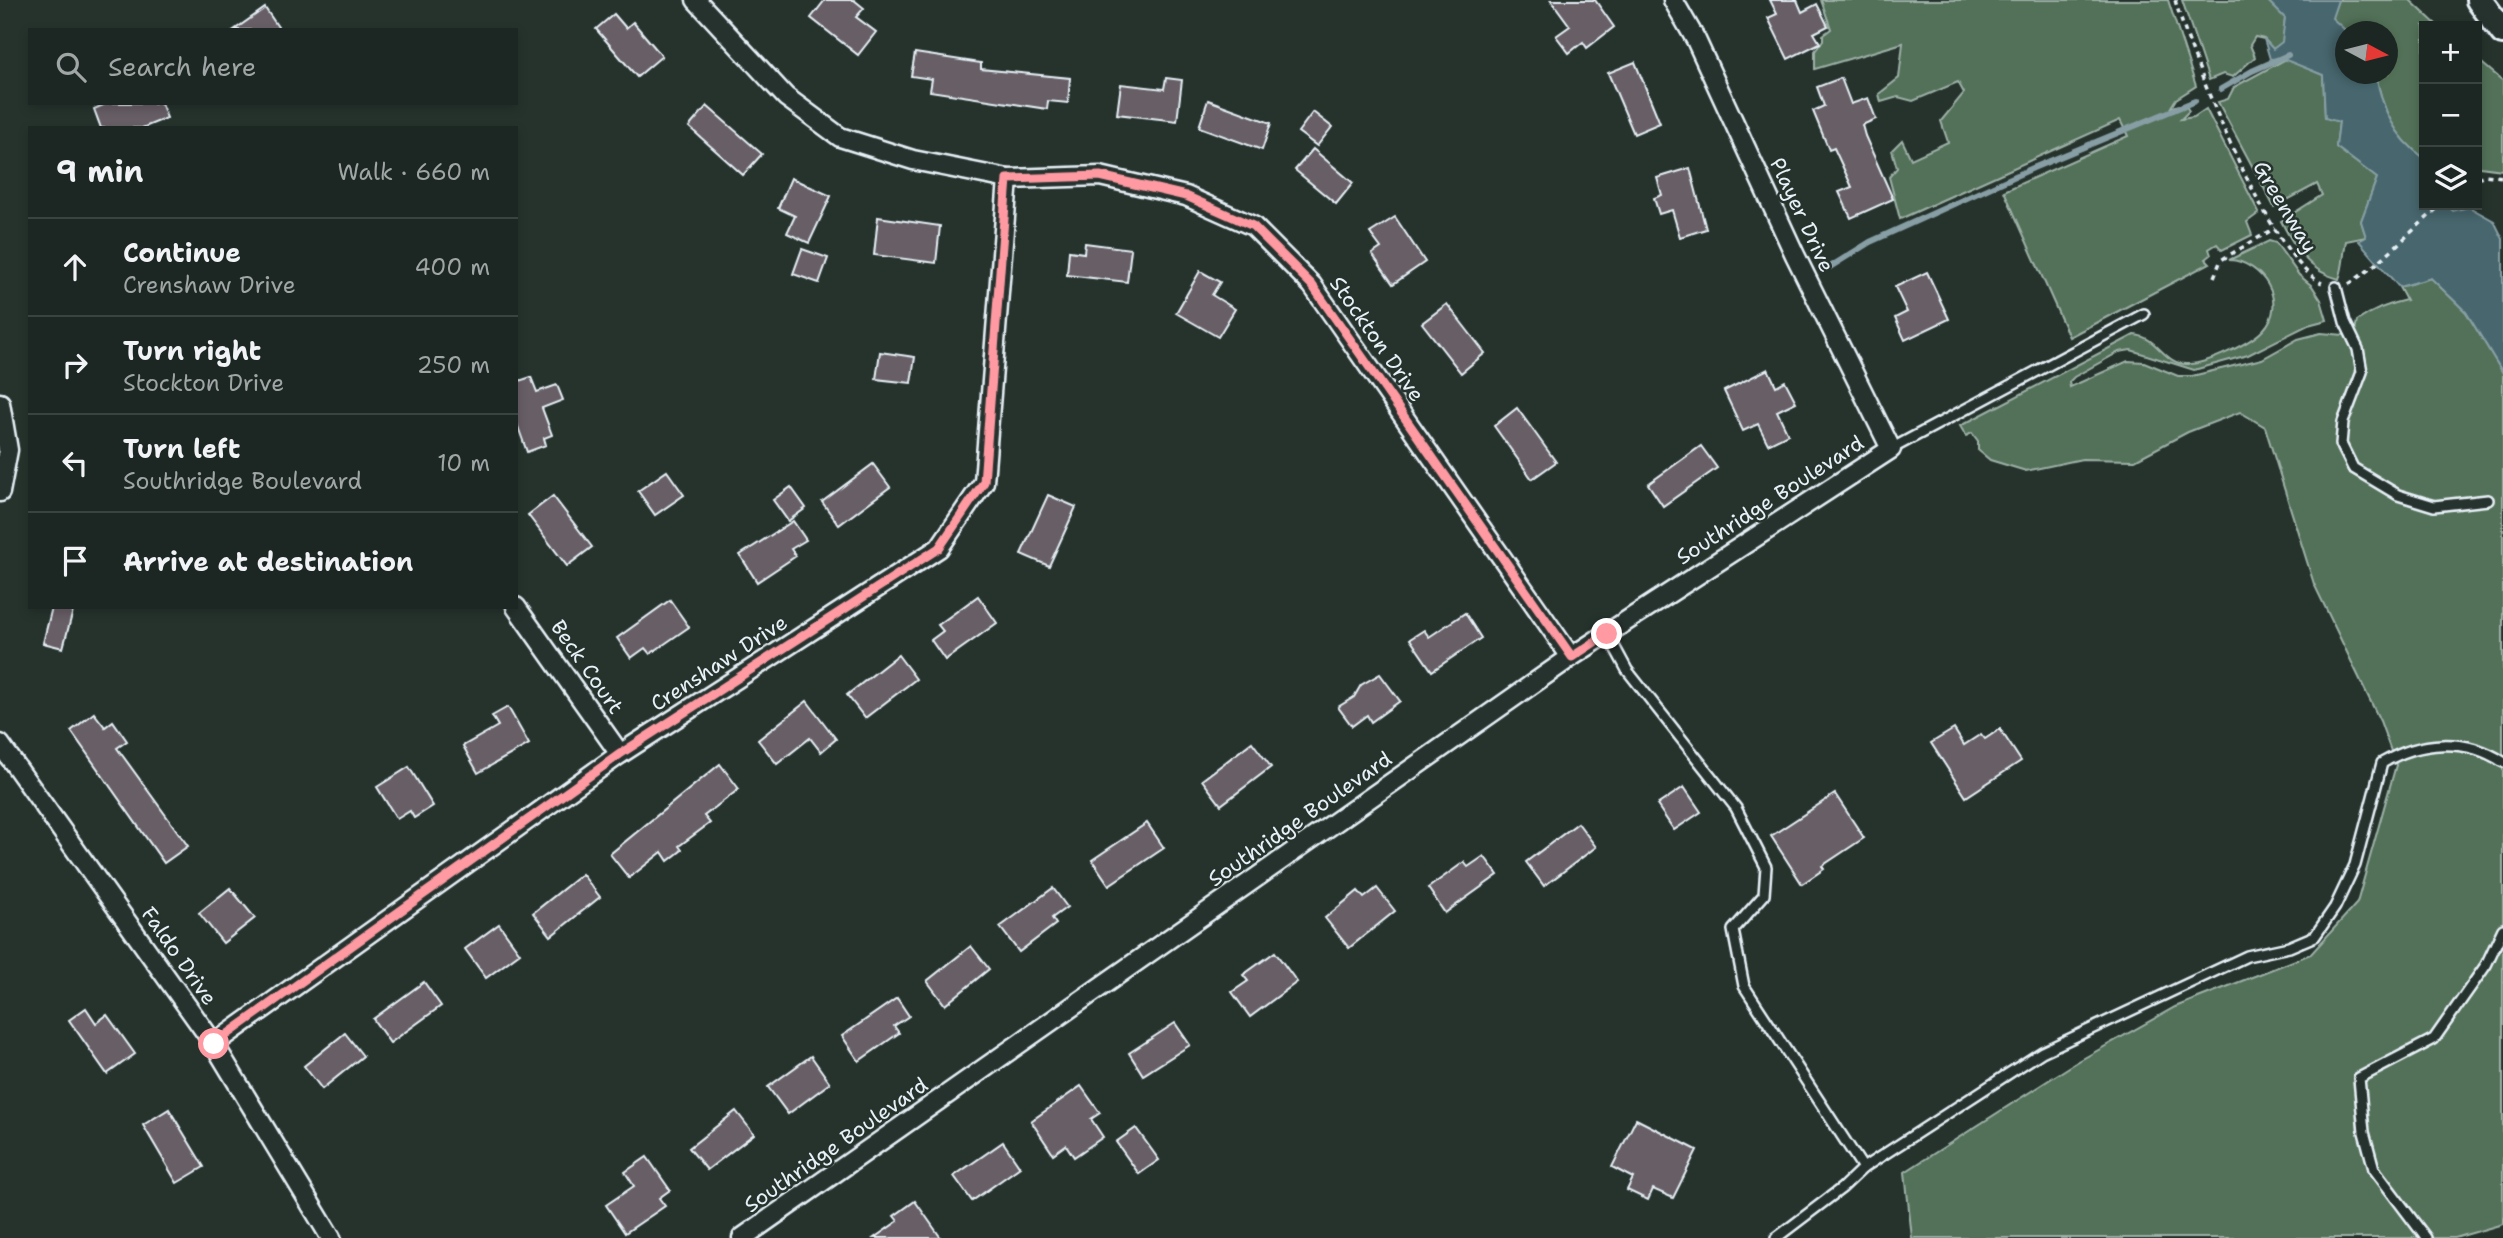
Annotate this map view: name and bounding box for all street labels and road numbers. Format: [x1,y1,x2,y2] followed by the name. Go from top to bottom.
[1763,153,1841,277] street label: Player Drive
[2246,156,2324,258] street label: Greenway
[1323,271,1431,407] street label: Stockton Drive
[1671,429,1869,571] street label: Southridge Boulevard
[645,608,793,718] street label: Crenshaw Drive
[544,614,630,720] street label: Beck Court
[1203,745,1397,893] street label: Southridge Boulevard
[135,901,223,1011] street label: Faldo Drive
[739,1071,933,1219] street label: Southridge Boulevard

